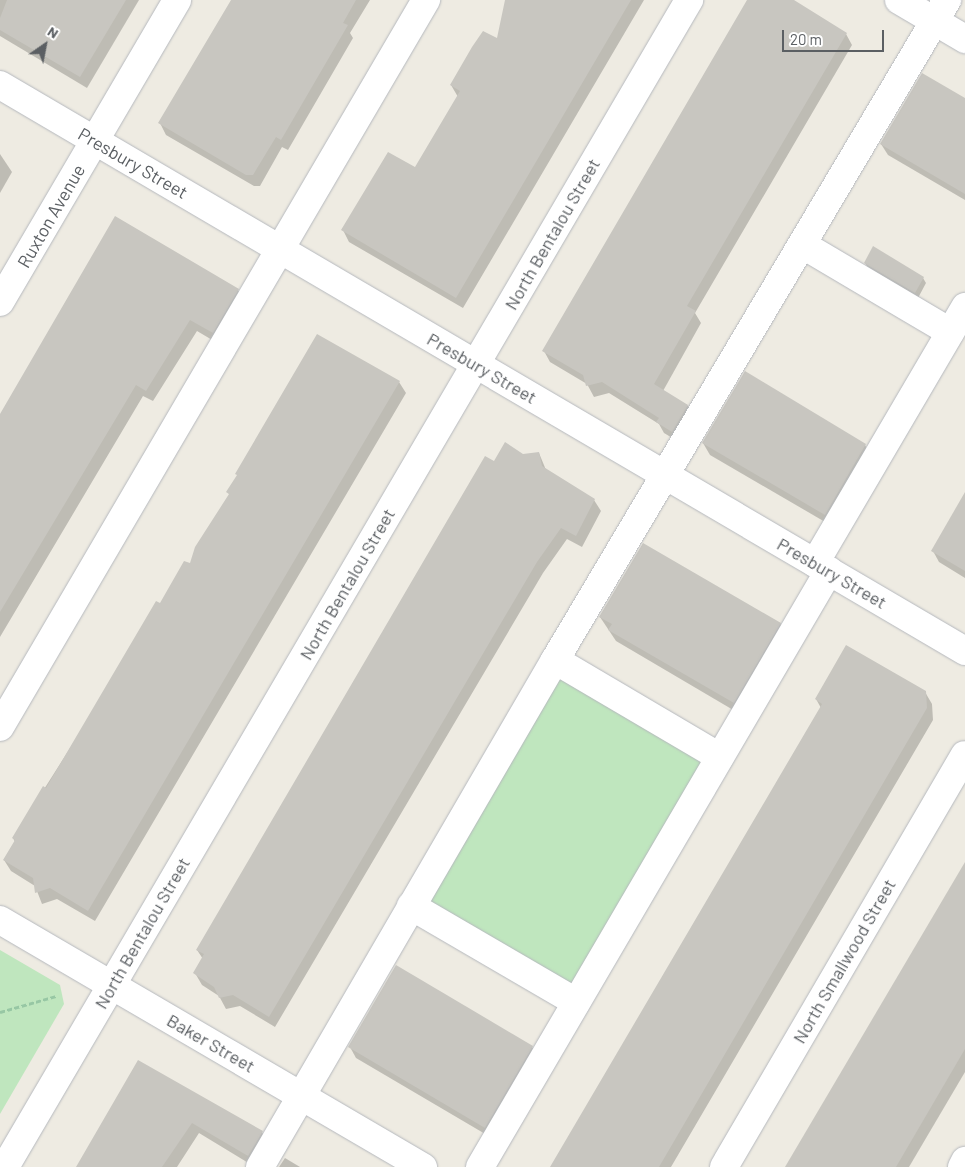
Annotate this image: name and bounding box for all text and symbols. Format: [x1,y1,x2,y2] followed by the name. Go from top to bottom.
[20,20,70,70] north arrow
[785,20,888,52] scale bar
[45,22,62,42] text: N
[790,30,822,48] text: 20 m
[74,123,192,203] street label: Presbury Street
[500,154,604,314] street label: North Bentalou Street
[13,160,89,272] street label: Ruxton Avenue
[423,328,541,408] street label: Presbury Street
[295,504,399,664] street label: North Bentalou Street
[773,533,891,613] street label: Presbury Street
[90,853,194,1013] street label: North Bentalou Street
[788,875,900,1047] street label: North Smallwood Street
[163,1009,259,1077] street label: Baker Street

